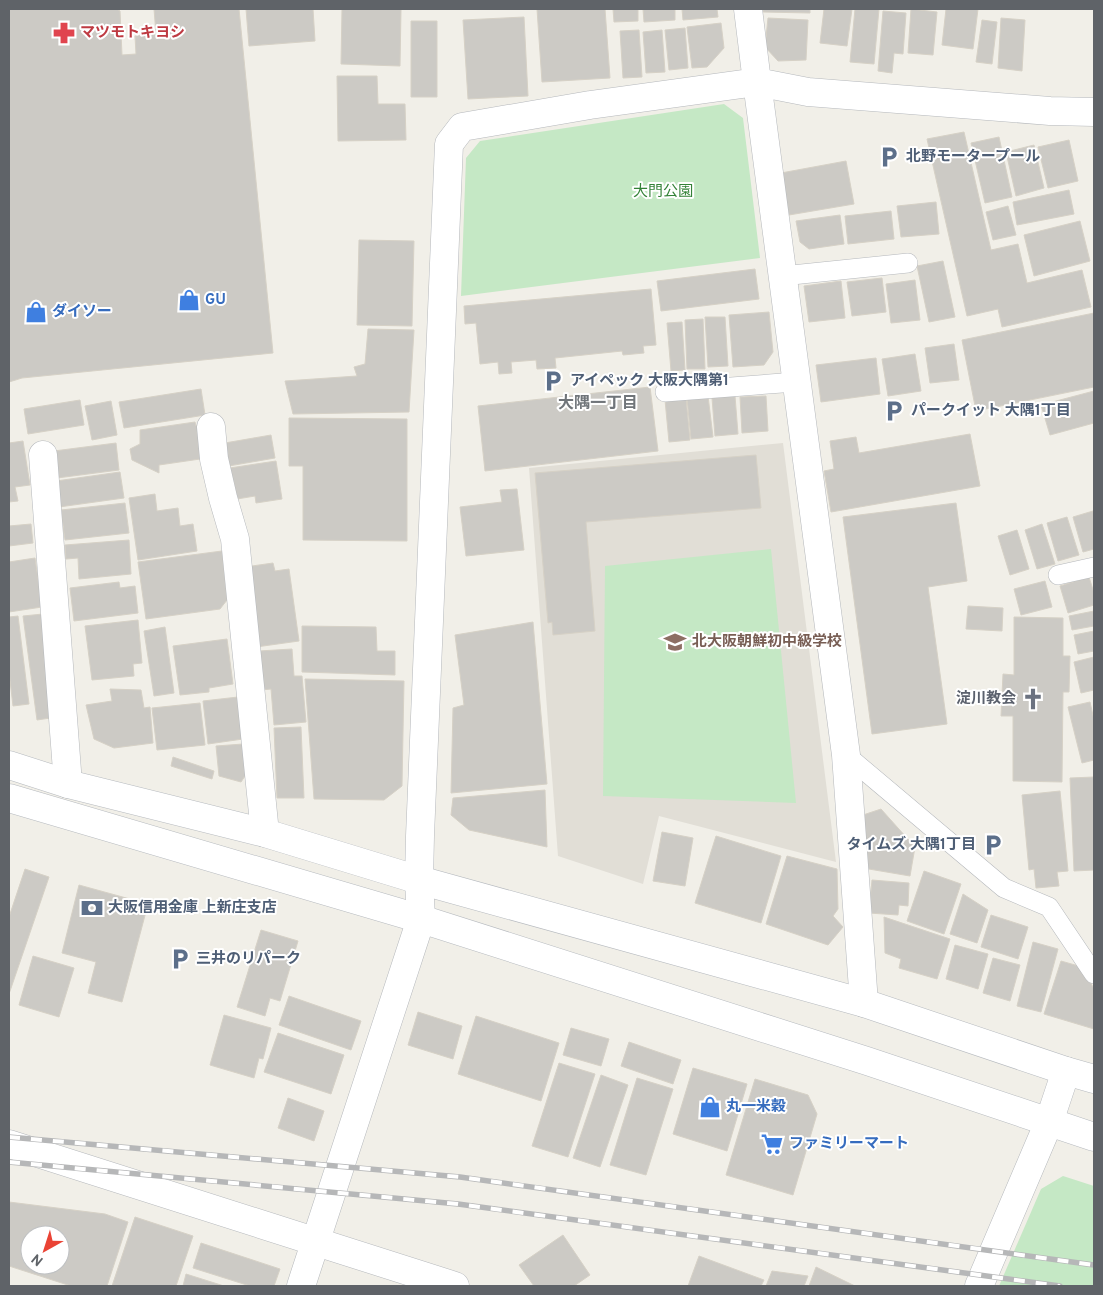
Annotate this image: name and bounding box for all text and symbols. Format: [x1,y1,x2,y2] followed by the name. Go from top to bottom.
[51,20,77,46] pharmacy icon: マツモトキヨシ
[80,24,185,43] place label: マツモトキヨシ
[876,144,902,170] parking icon: 北野モータープール
[906,148,1040,167] place label: 北野モータープール
[633,183,693,202] park label: 大門公園
[176,287,202,313] shop icon: GU
[205,291,226,310] place label: GU
[23,299,49,325] shop icon: ダイソー
[52,303,112,322] place label: ダイソー
[540,368,566,394] parking icon: アイペック 大阪大隅第1
[570,372,729,391] place label: アイペック 大阪大隅第1
[558,394,638,414] district label: 大隅一丁目
[881,398,907,424] parking icon: パークイット 大隅1丁目
[911,402,1071,421] place label: パークイット 大隅1丁目
[662,629,688,655] school or university icon: 北大阪朝鮮初中級学校
[692,633,842,652] place label: 北大阪朝鮮初中級学校
[1020,686,1046,712] church icon: 淀川教会
[956,690,1016,709] place label: 淀川教会
[980,832,1006,858] parking icon: タイムズ 大隅1丁目
[847,835,976,855] place label: タイムズ 大隅1丁目
[79,895,105,921] bank icon: 大阪信用金庫 上新庄支店
[108,899,277,918] place label: 大阪信用金庫 上新庄支店
[167,946,193,972] parking icon: 三井のリパーク
[196,949,301,969] place label: 三井のリパーク
[697,1094,723,1120] shop icon: 丸一米穀
[726,1098,786,1117] place label: 丸一米穀
[759,1131,785,1157] supermarket icon: ファミリーマート
[789,1135,909,1154] place label: ファミリーマート
[20,1225,70,1275] north arrow
[29,1249,47,1269] text: N

